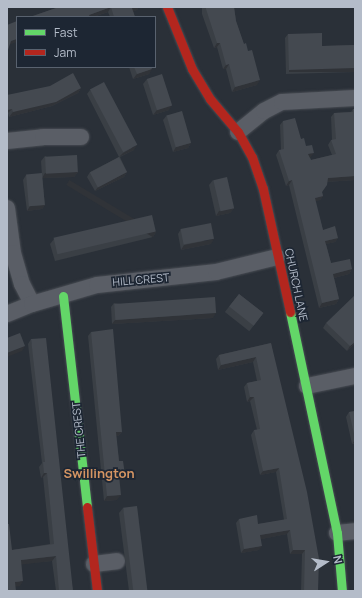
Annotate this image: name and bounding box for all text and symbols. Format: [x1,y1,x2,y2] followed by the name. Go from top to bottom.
[16,16,156,68] legend
[54,24,78,41] text: Fast
[54,44,76,61] text: Jam
[282,247,310,323] street label: CHURCH LANE
[112,271,170,289] street label: HILL CREST
[69,401,89,459] street label: THE CREST
[63,465,135,481] district label: Swillington
[306,542,346,582] north arrow
[330,554,346,565] text: N

